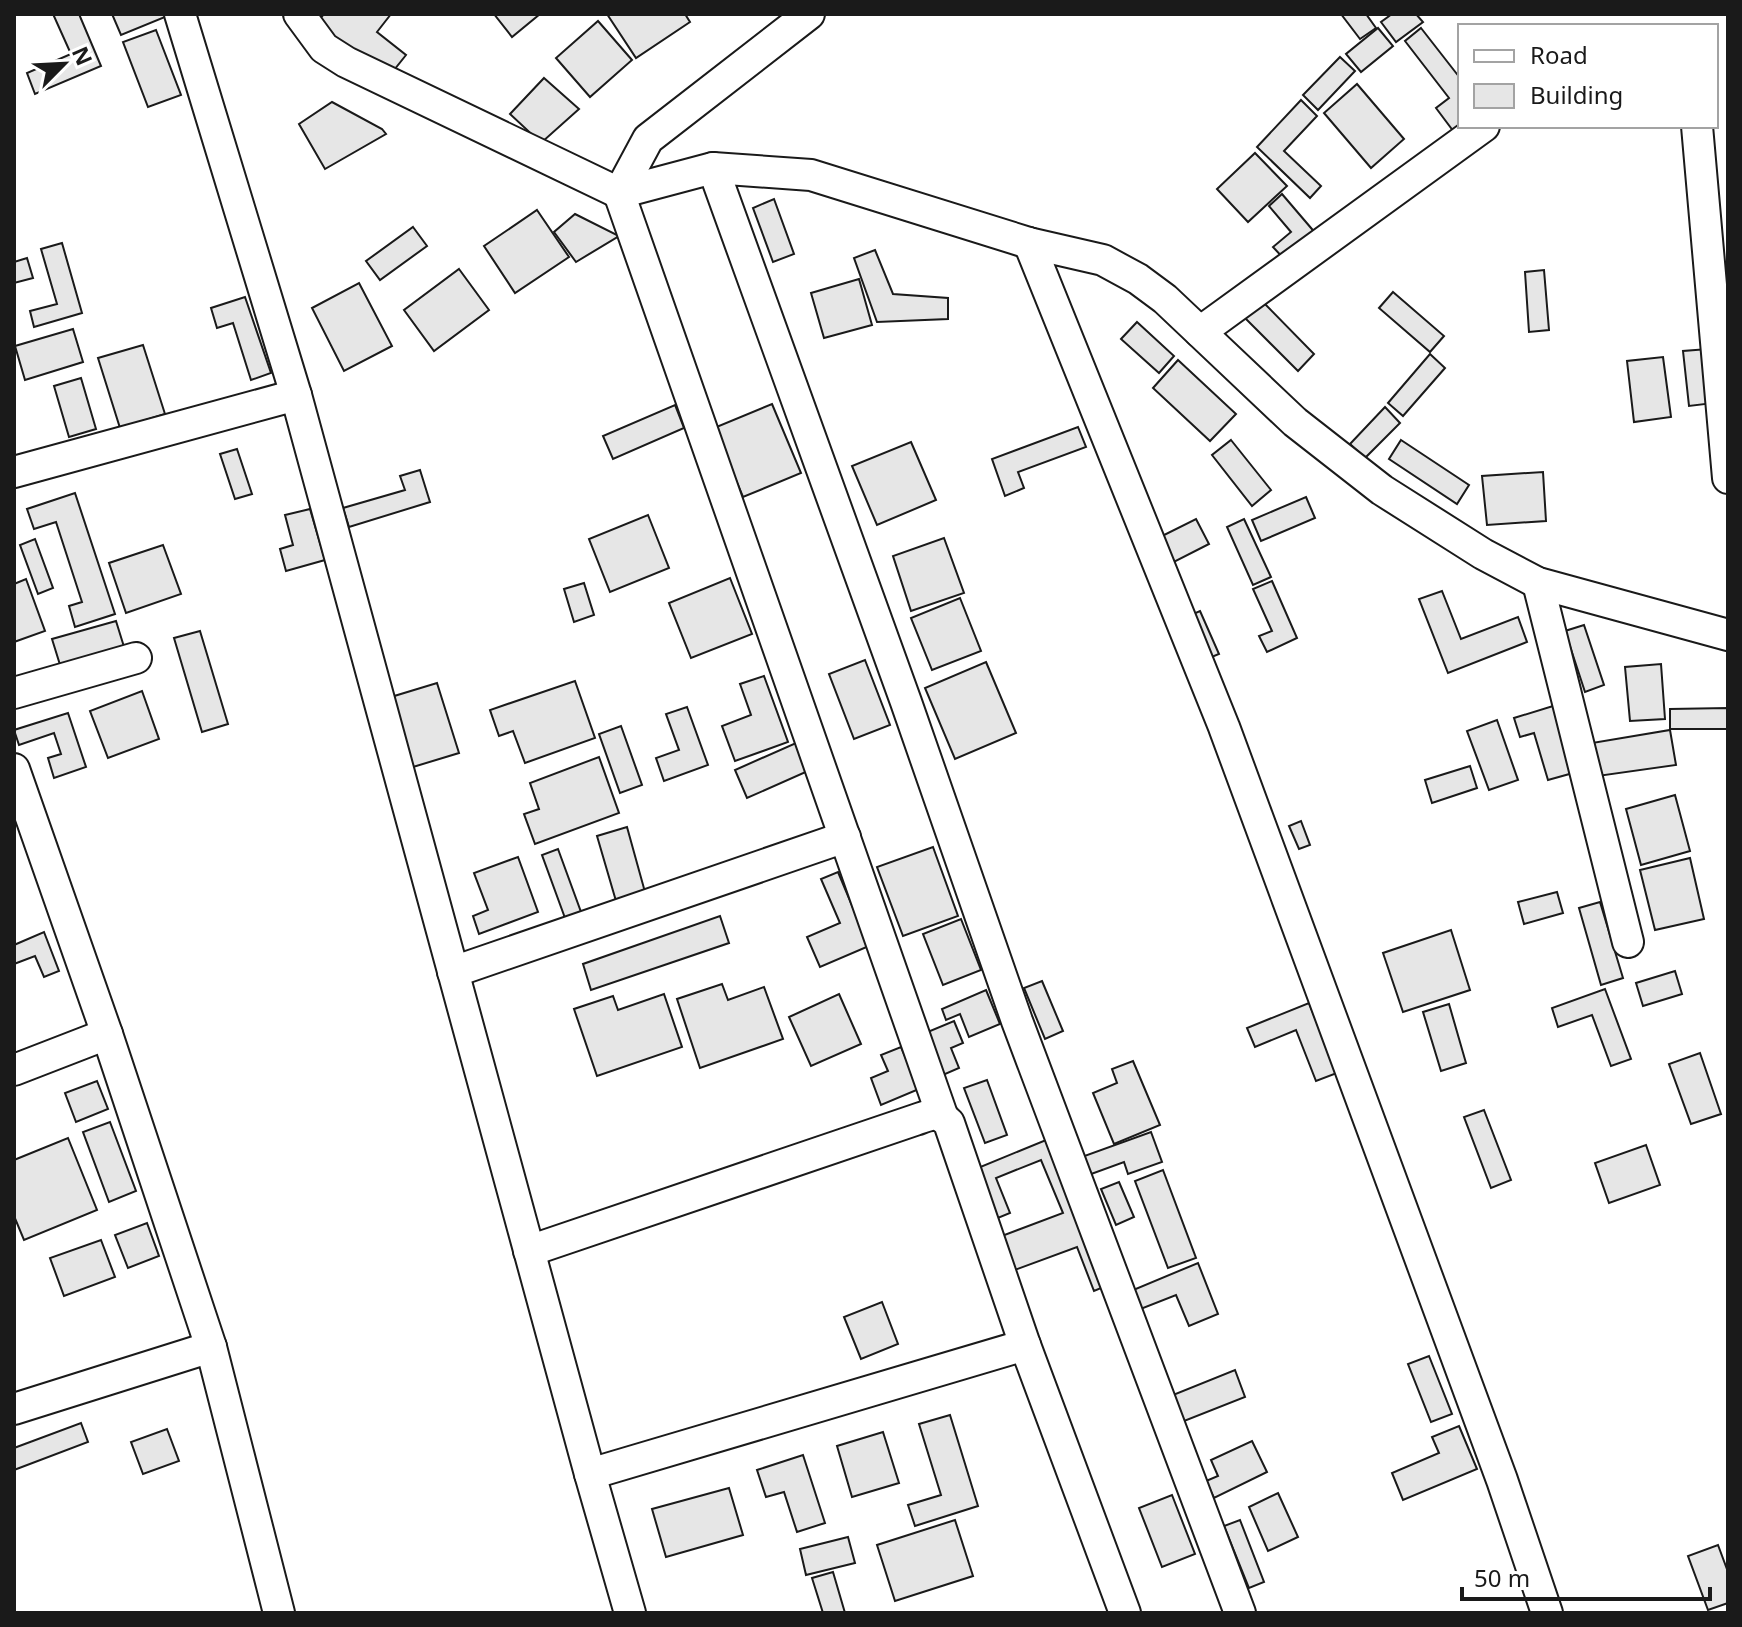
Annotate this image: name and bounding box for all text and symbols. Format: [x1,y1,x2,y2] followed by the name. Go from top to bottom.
[24,24,104,104] north arrow
[1458,24,1718,128] legend
[1530,38,1588,71] text: Road
[66,41,101,70] text: N
[1530,78,1623,111] text: Building
[1462,1551,1710,1601] scale bar
[1474,1561,1530,1594] text: 50 m

